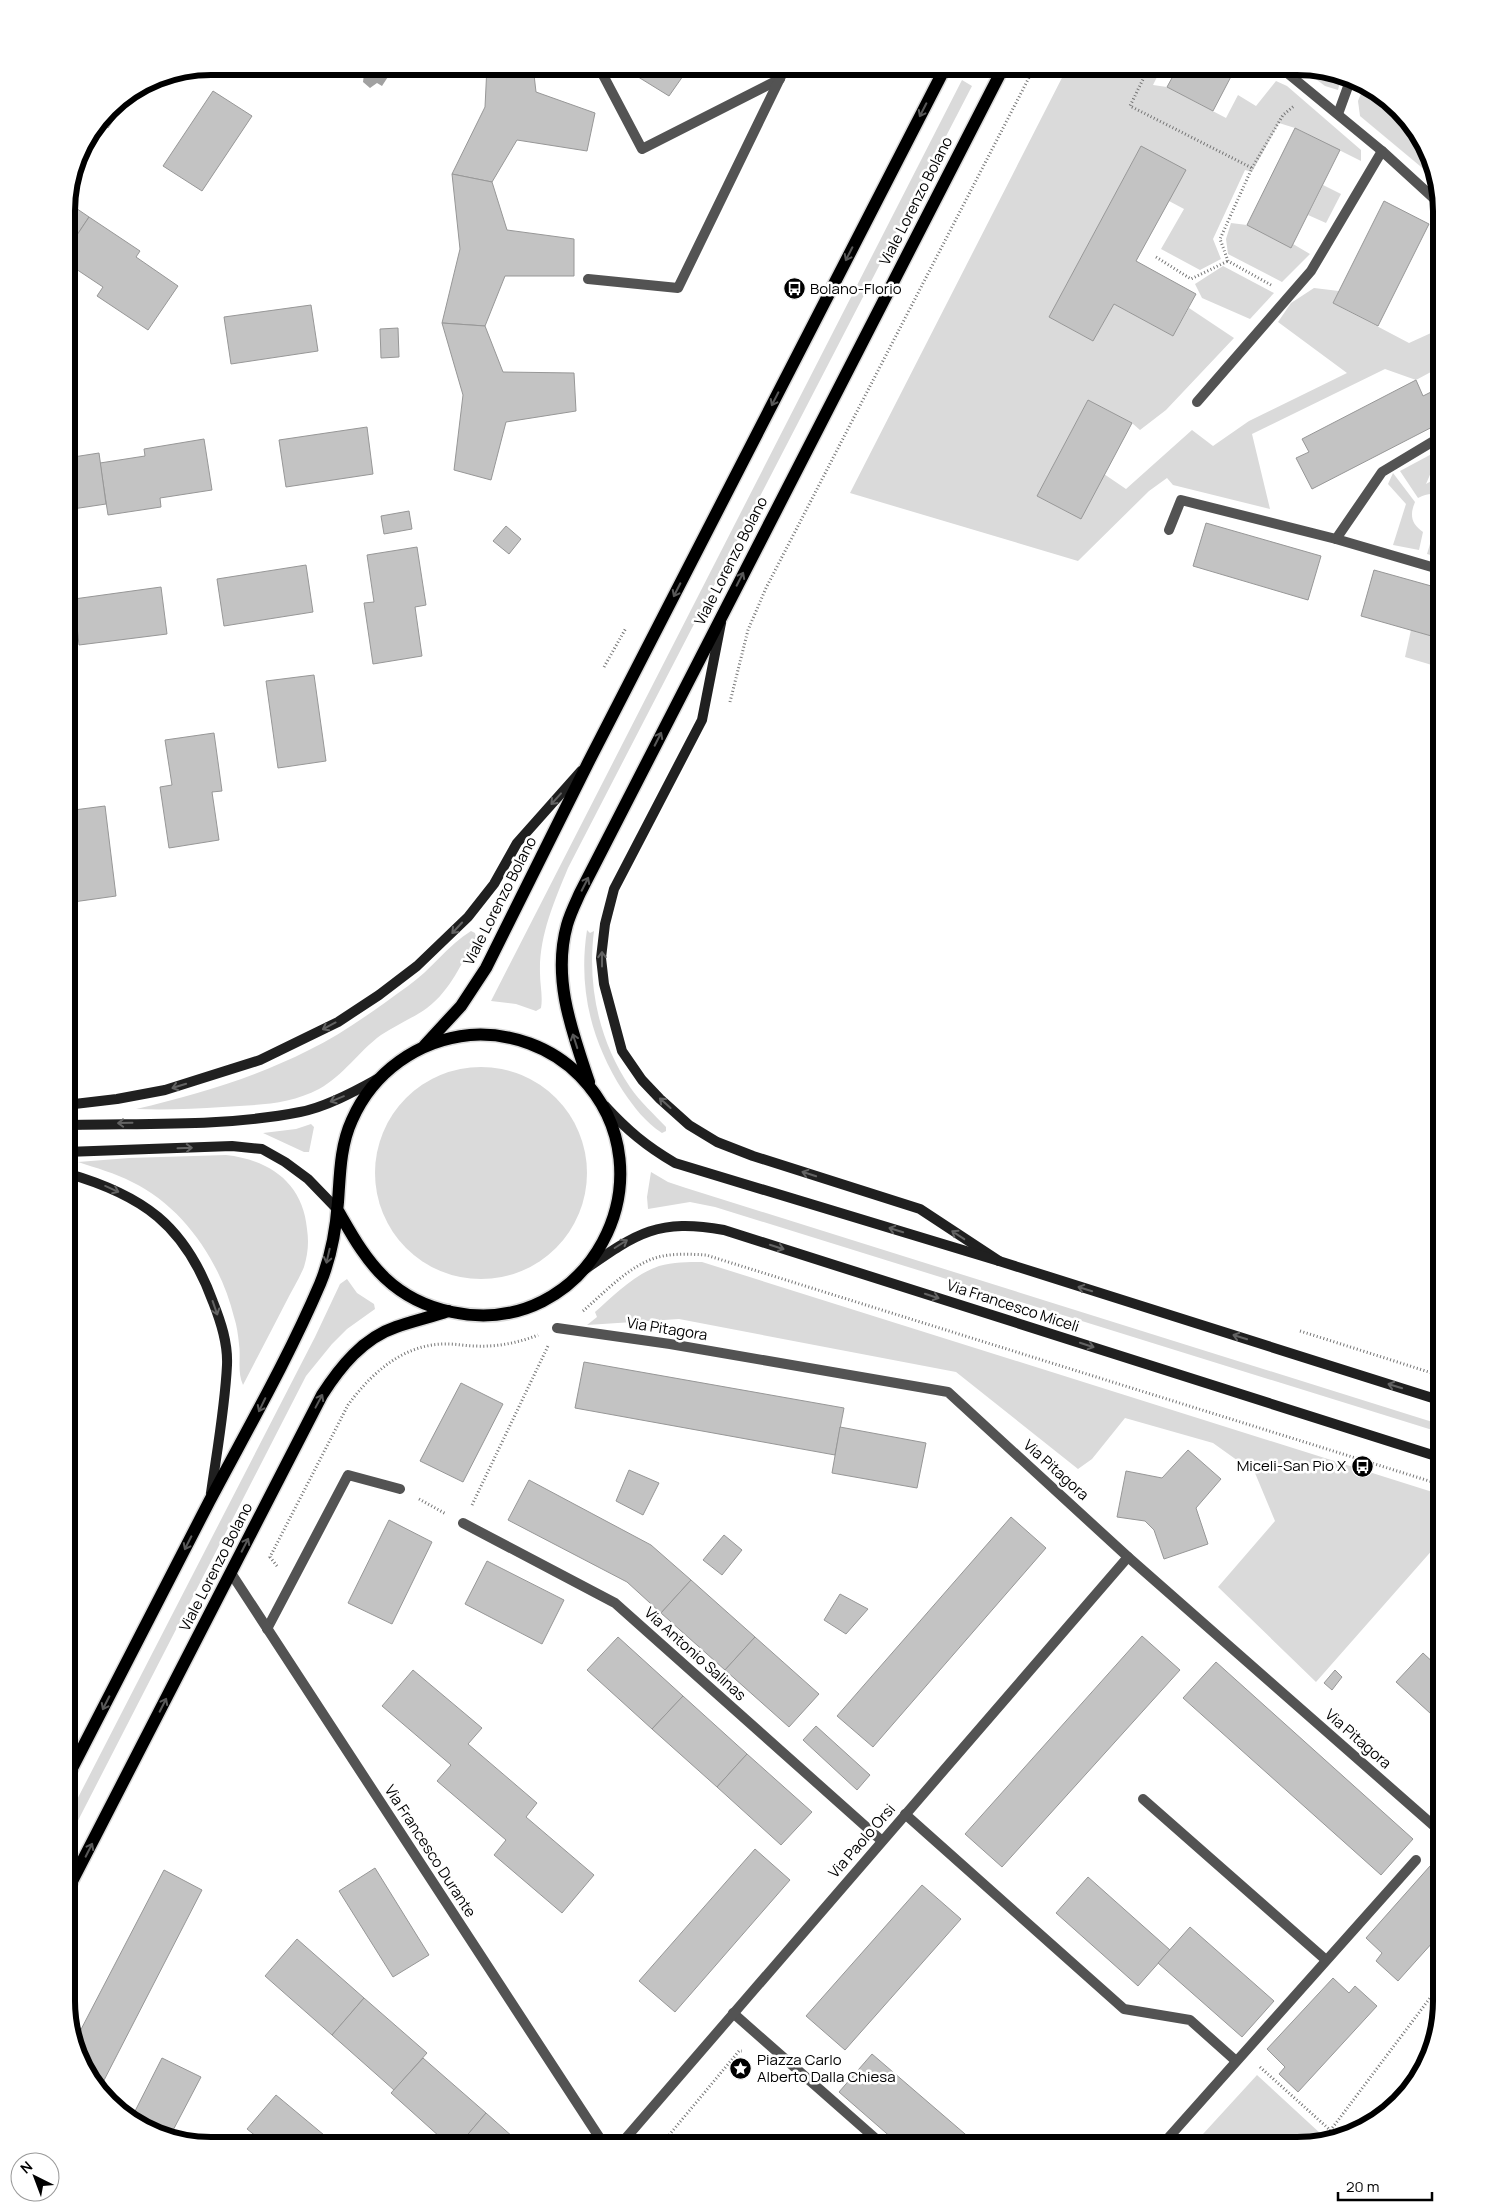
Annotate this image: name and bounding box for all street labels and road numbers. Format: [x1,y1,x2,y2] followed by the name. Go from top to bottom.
[874,133,957,269] street label: Viale Lorenzo Bolano
[689,493,772,629] street label: Viale Lorenzo Bolano
[458,833,541,969] street label: Viale Lorenzo Bolano
[944,1274,1082,1337] street label: Via Francesco Miceli
[625,1312,709,1345] street label: Via Pitagora
[1019,1434,1094,1505] street label: Via Pitagora
[174,1499,257,1635] street label: Viale Lorenzo Bolano
[640,1602,751,1705] street label: Via Antonio Salinas
[1321,1704,1396,1773] street label: Via Pitagora
[380,1780,481,1921] street label: Via Francesco Durante
[823,1799,900,1882] street label: Via Paolo Orsi

